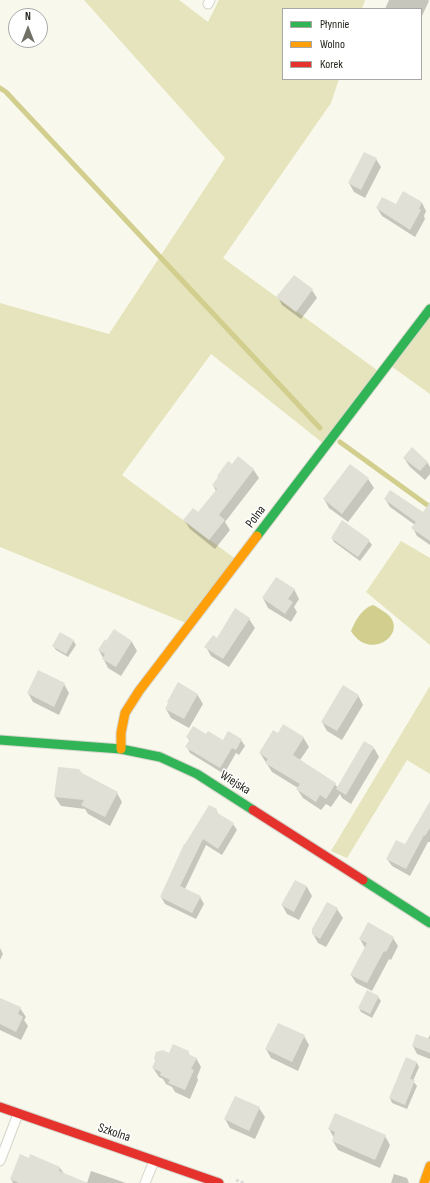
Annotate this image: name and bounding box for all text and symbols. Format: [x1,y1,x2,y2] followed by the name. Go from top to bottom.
[8,8,48,48] north arrow
[282,8,422,80] legend
[25,10,31,23] text: N
[320,17,349,32] text: Płynnie
[320,37,345,52] text: Wolno
[320,57,343,72] text: Korek
[243,503,269,531] street label: Polna
[217,768,253,798] street label: Wiejska
[96,1120,132,1146] street label: Szkolna

